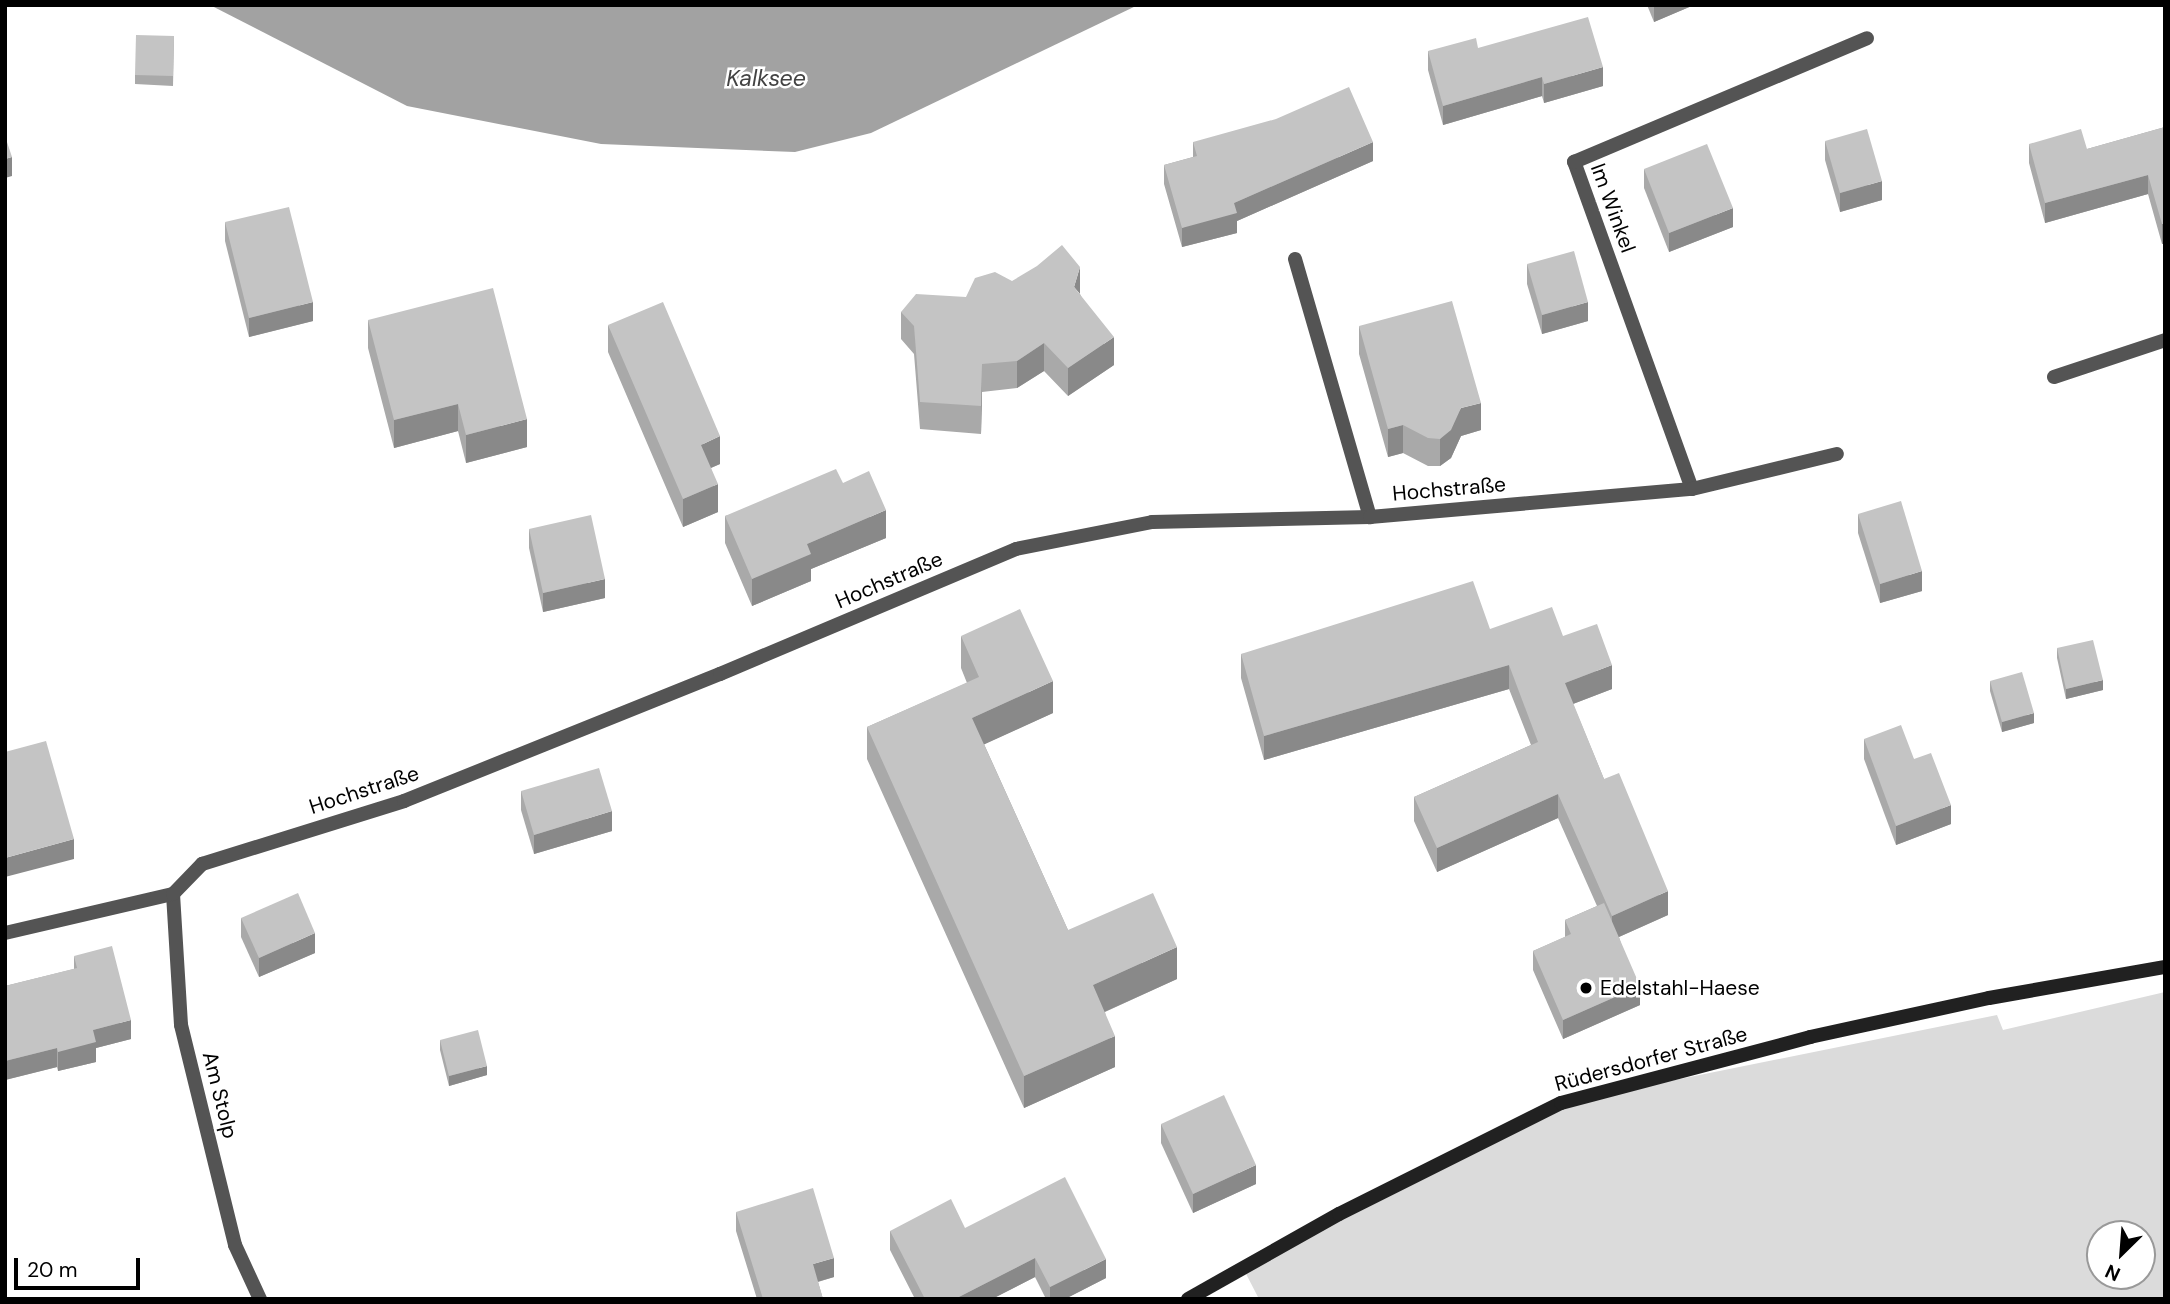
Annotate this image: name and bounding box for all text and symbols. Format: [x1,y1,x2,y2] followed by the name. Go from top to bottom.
[726,64,806,92] water label: Kalksee
[1585,160,1641,256] street label: Im Winkel
[1391,471,1507,507] street label: Hochstraße
[832,546,946,614] street label: Hochstraße
[306,760,422,820] street label: Hochstraße
[1600,975,1760,1001] place label: Edelstahl-Haese
[1578,980,1594,996] marker: Edelstahl-Haese
[1552,1021,1750,1097] street label: Rüdersdorfer Straße
[197,1049,243,1141] street label: Am Stolp
[2086,1220,2156,1290] north arrow
[18,1244,144,1288] scale bar
[27,1256,78,1284] text: 20 m
[2101,1258,2124,1287] text: N

